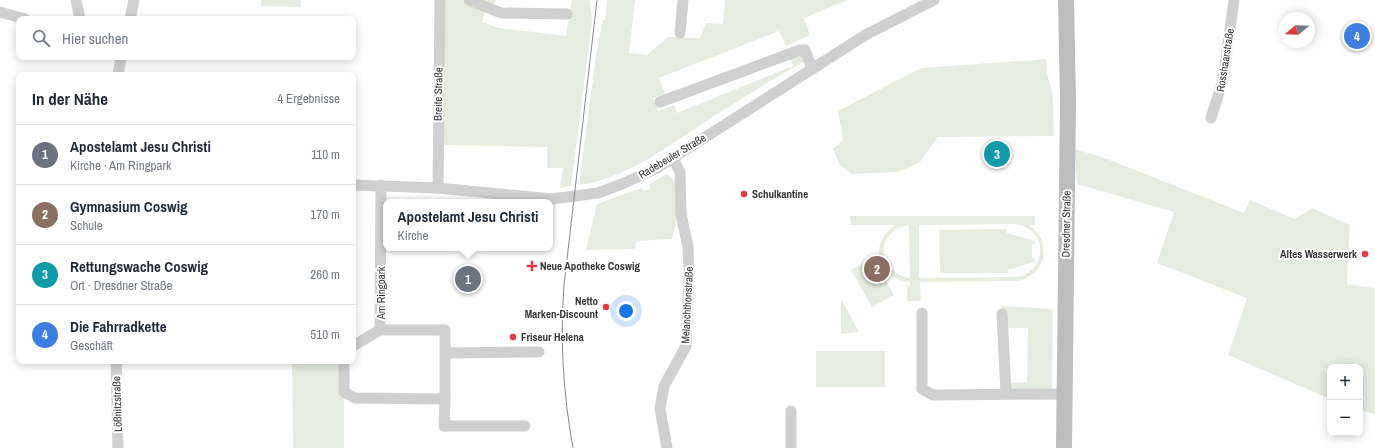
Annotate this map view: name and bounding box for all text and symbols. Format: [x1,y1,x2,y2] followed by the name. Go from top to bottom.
[1279,12,1315,48] north arrow
[16,16,356,60] search box
[1344,21,1370,51] pin: 4
[30,27,52,49] icon: search
[1213,27,1237,93] street label: Rosshaarstraße
[62,28,128,49] text: Hier suchen
[431,67,445,121] street label: Breite Straße
[32,87,108,110] text: In der Nähe
[277,90,340,107] text: 4 Ergebnisse
[636,130,708,182] street label: Radebeuler Straße
[70,136,211,157] text: Apostelamt Jesu Christi
[984,139,1010,169] pin: 3
[42,146,48,163] text: 1
[311,146,340,163] text: 110 m
[70,157,171,174] text: Kirche · Am Ringpark
[752,187,808,201] place label: Schulkantine
[739,189,749,199] marker: Schulkantine
[1058,191,1074,257] street label: Dresdner Straße
[70,196,188,217] text: Gymnasium Coswig
[383,199,553,251] popup
[42,206,48,223] text: 2
[310,206,340,223] text: 170 m
[398,206,538,227] text: Apostelamt Jesu Christi
[70,217,103,234] text: Schule
[398,227,428,244] text: Kirche
[1280,247,1358,261] place label: Altes Wasserwerk
[1360,249,1370,259] marker: Altes Wasserwerk
[864,254,890,284] pin: 2
[70,256,208,277] text: Rettungswache Coswig
[540,259,640,273] place label: Neue Apotheke Coswig
[527,261,537,271] marker: Neue Apotheke Coswig
[455,264,481,294] pin: 1
[42,266,48,283] text: 3
[310,266,340,283] text: 260 m
[374,266,388,320] street label: Am Ringpark
[678,266,696,344] street label: Melanchthonstraße
[70,277,173,294] text: Ort · Dresdner Straße
[525,294,598,321] place label: Netto Marken-Discount
[616,301,636,321] your location
[601,302,611,312] marker: Netto Marken-Discount
[70,316,166,337] text: Die Fahrradkette
[42,326,48,343] text: 4
[310,326,340,343] text: 510 m
[521,330,584,344] place label: Friseur Helena
[508,332,518,342] marker: Friseur Helena
[70,337,113,354] text: Geschäft
[1327,364,1363,436] map controls
[1327,364,1363,400] button: +
[109,376,125,432] street label: Lößnitzstraße
[1327,400,1363,436] button: −

